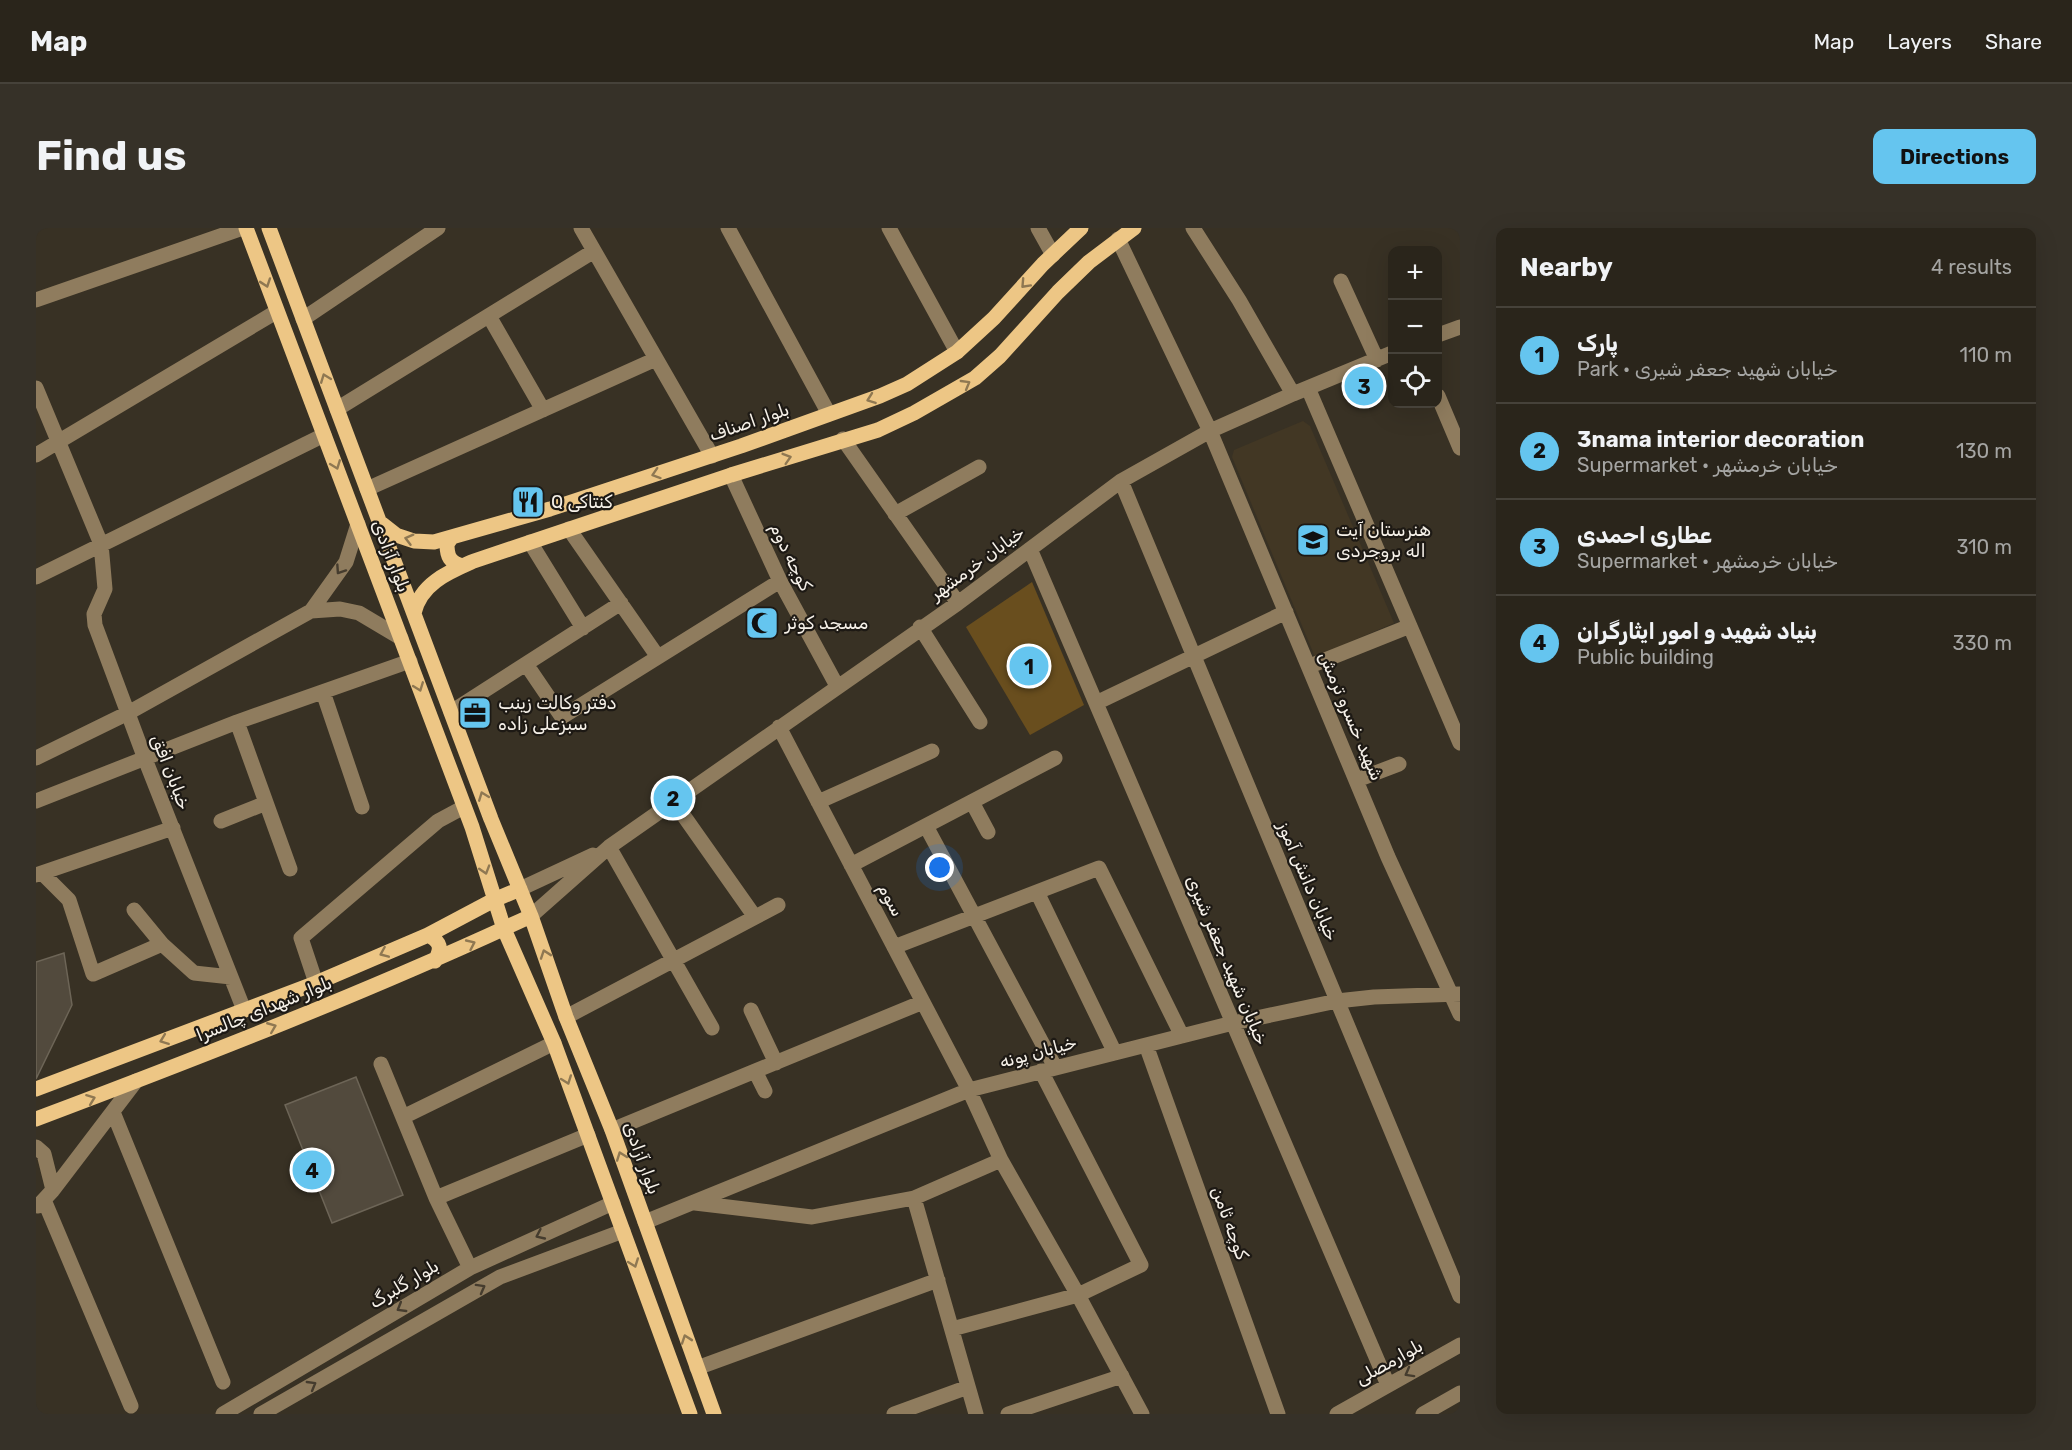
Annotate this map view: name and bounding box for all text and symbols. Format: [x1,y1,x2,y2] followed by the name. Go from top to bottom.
[30,25,87,58] text: Map
[1813,29,1854,54] text: Map
[1887,29,1952,54] text: Layers
[1985,29,2042,54] text: Share
[1873,129,2036,184] button: Directions
[36,131,187,181] text: Find us
[1388,246,1442,408] map controls
[1388,246,1442,300] button: +
[1520,252,1613,283] text: Nearby
[1931,255,2012,279] text: 4 results
[259,277,272,288] one-way arrow
[1021,277,1032,287] one-way arrow
[1388,300,1442,354] button: −
[1577,330,1618,357] text: پارک
[1535,343,1544,367] text: 1
[1960,343,2012,367] text: 110 m
[1388,354,1442,408] button: locate
[1577,357,1837,381] text: Park · خیابان شهید جعفر شیری
[1344,364,1384,408] pin: 3
[320,373,333,384] one-way arrow
[960,379,970,391] one-way arrow
[866,392,877,404] one-way arrow
[706,398,792,446] street label: بلوار اصناف
[1577,426,1864,453] text: 3nama interior decoration
[1533,439,1546,463] text: 2
[1956,439,2012,463] text: 130 m
[781,453,792,465] one-way arrow
[1577,453,1838,477] text: Supermarket · خیابان خرمشهر
[328,459,341,470] one-way arrow
[651,467,662,479] one-way arrow
[510,484,546,520] restaurant icon: Q کنتاکی
[551,491,613,513] place label: Q کنتاکی
[367,517,415,595] street label: بلوار آزادی
[765,519,817,595] street label: کوچه دوم
[1336,519,1431,562] place label: هنرستان آیت اله بروجردی
[924,521,1029,605] street label: خیابان خرمشهر
[1295,522,1331,558] school or university icon: هنرستان آیت اله بروجردی
[1577,522,1712,549] text: عطاری احمدی
[404,534,415,546] one-way arrow
[1533,535,1546,559] text: 3
[1956,535,2012,559] text: 310 m
[1577,549,1838,573] text: Supermarket · خیابان خرمشهر
[336,564,347,575] one-way arrow
[744,605,780,641] mosque icon: مسجد کوثر
[784,612,868,634] place label: مسجد کوثر
[1577,618,1817,645] text: بنیاد شهید و امور ایثارگران
[1533,631,1546,655] text: 4
[1953,631,2012,655] text: 330 m
[1010,644,1048,688] pin: 1
[1577,645,1714,669] text: Public building
[1314,648,1388,784] street label: شهید خسرو ترمش
[412,681,424,692] one-way arrow
[498,692,617,735] place label: دفتر وکالت زینب سبزعلی زاده
[457,695,493,731] office icon: دفتر وکالت زینب سبزعلی زاده
[147,731,195,813] street label: خیابان افق
[654,776,692,820] pin: 2
[478,791,490,802] one-way arrow
[1273,817,1343,944] street label: خیابان دانش آموز
[925,853,954,882] your location
[478,864,490,875] one-way arrow
[1181,872,1273,1048] street label: خیابان شهید جعفر شیری
[873,880,909,920] street label: سوم
[465,939,476,951] one-way arrow
[380,946,391,958] one-way arrow
[539,949,552,960] one-way arrow
[193,972,335,1046] street label: بلوار شهدای چالسرا
[266,1022,277,1034] one-way arrow
[997,1031,1079,1074] street label: خیابان پونه
[159,1033,170,1045] one-way arrow
[560,1074,573,1084] one-way arrow
[85,1093,96,1106] one-way arrow
[619,1119,665,1197] street label: بلوار آزادی
[292,1148,332,1192] pin: 4
[615,1151,628,1162] one-way arrow
[1207,1183,1253,1263] street label: کوچه ثامن
[535,1228,546,1240] one-way arrow
[365,1255,443,1313] street label: بلوار گلبرگ
[627,1257,640,1268] one-way arrow
[475,1283,485,1295] one-way arrow
[397,1301,407,1313] one-way arrow
[681,1334,694,1345] one-way arrow
[1351,1334,1427,1390] street label: بلوارمصلی
[1405,1366,1415,1378] one-way arrow
[306,1381,316,1392] one-way arrow

